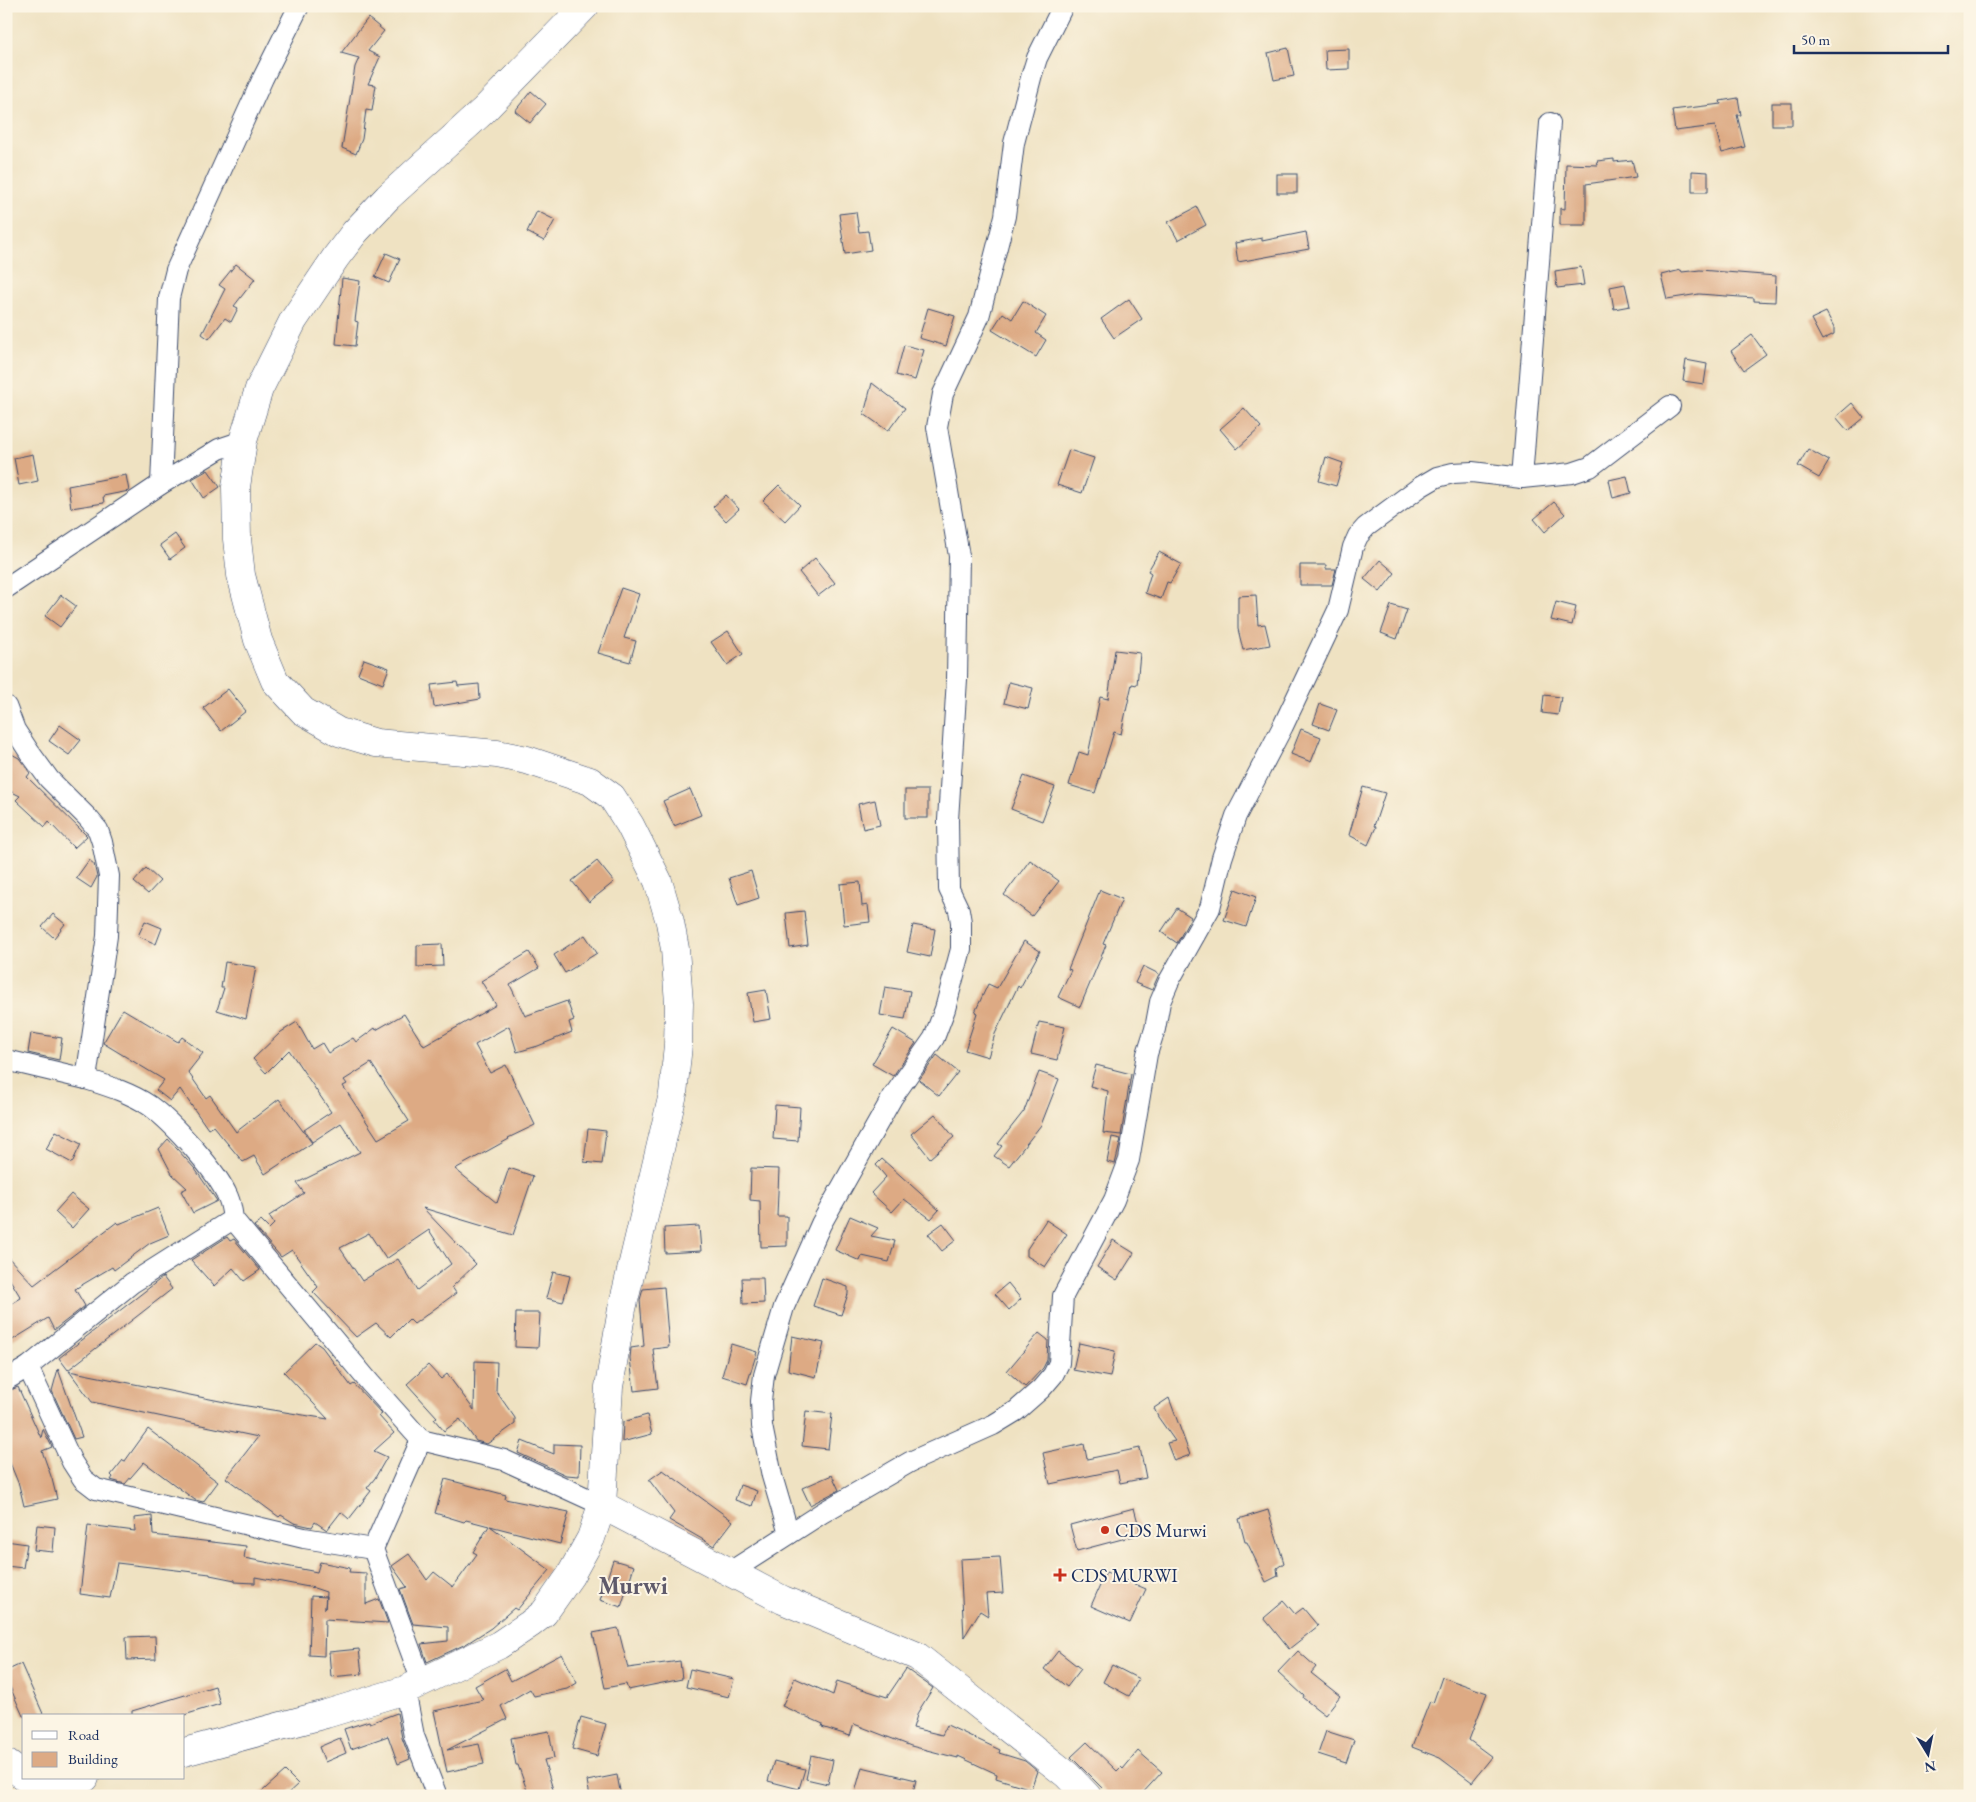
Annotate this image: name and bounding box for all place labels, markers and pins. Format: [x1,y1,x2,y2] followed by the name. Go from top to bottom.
[1115,1518,1207,1543] place label: CDS Murwi
[1099,1524,1111,1536] marker: CDS Murwi
[1071,1563,1178,1588] place label: CDS MURWI
[1053,1568,1067,1582] marker: CDS MURWI

